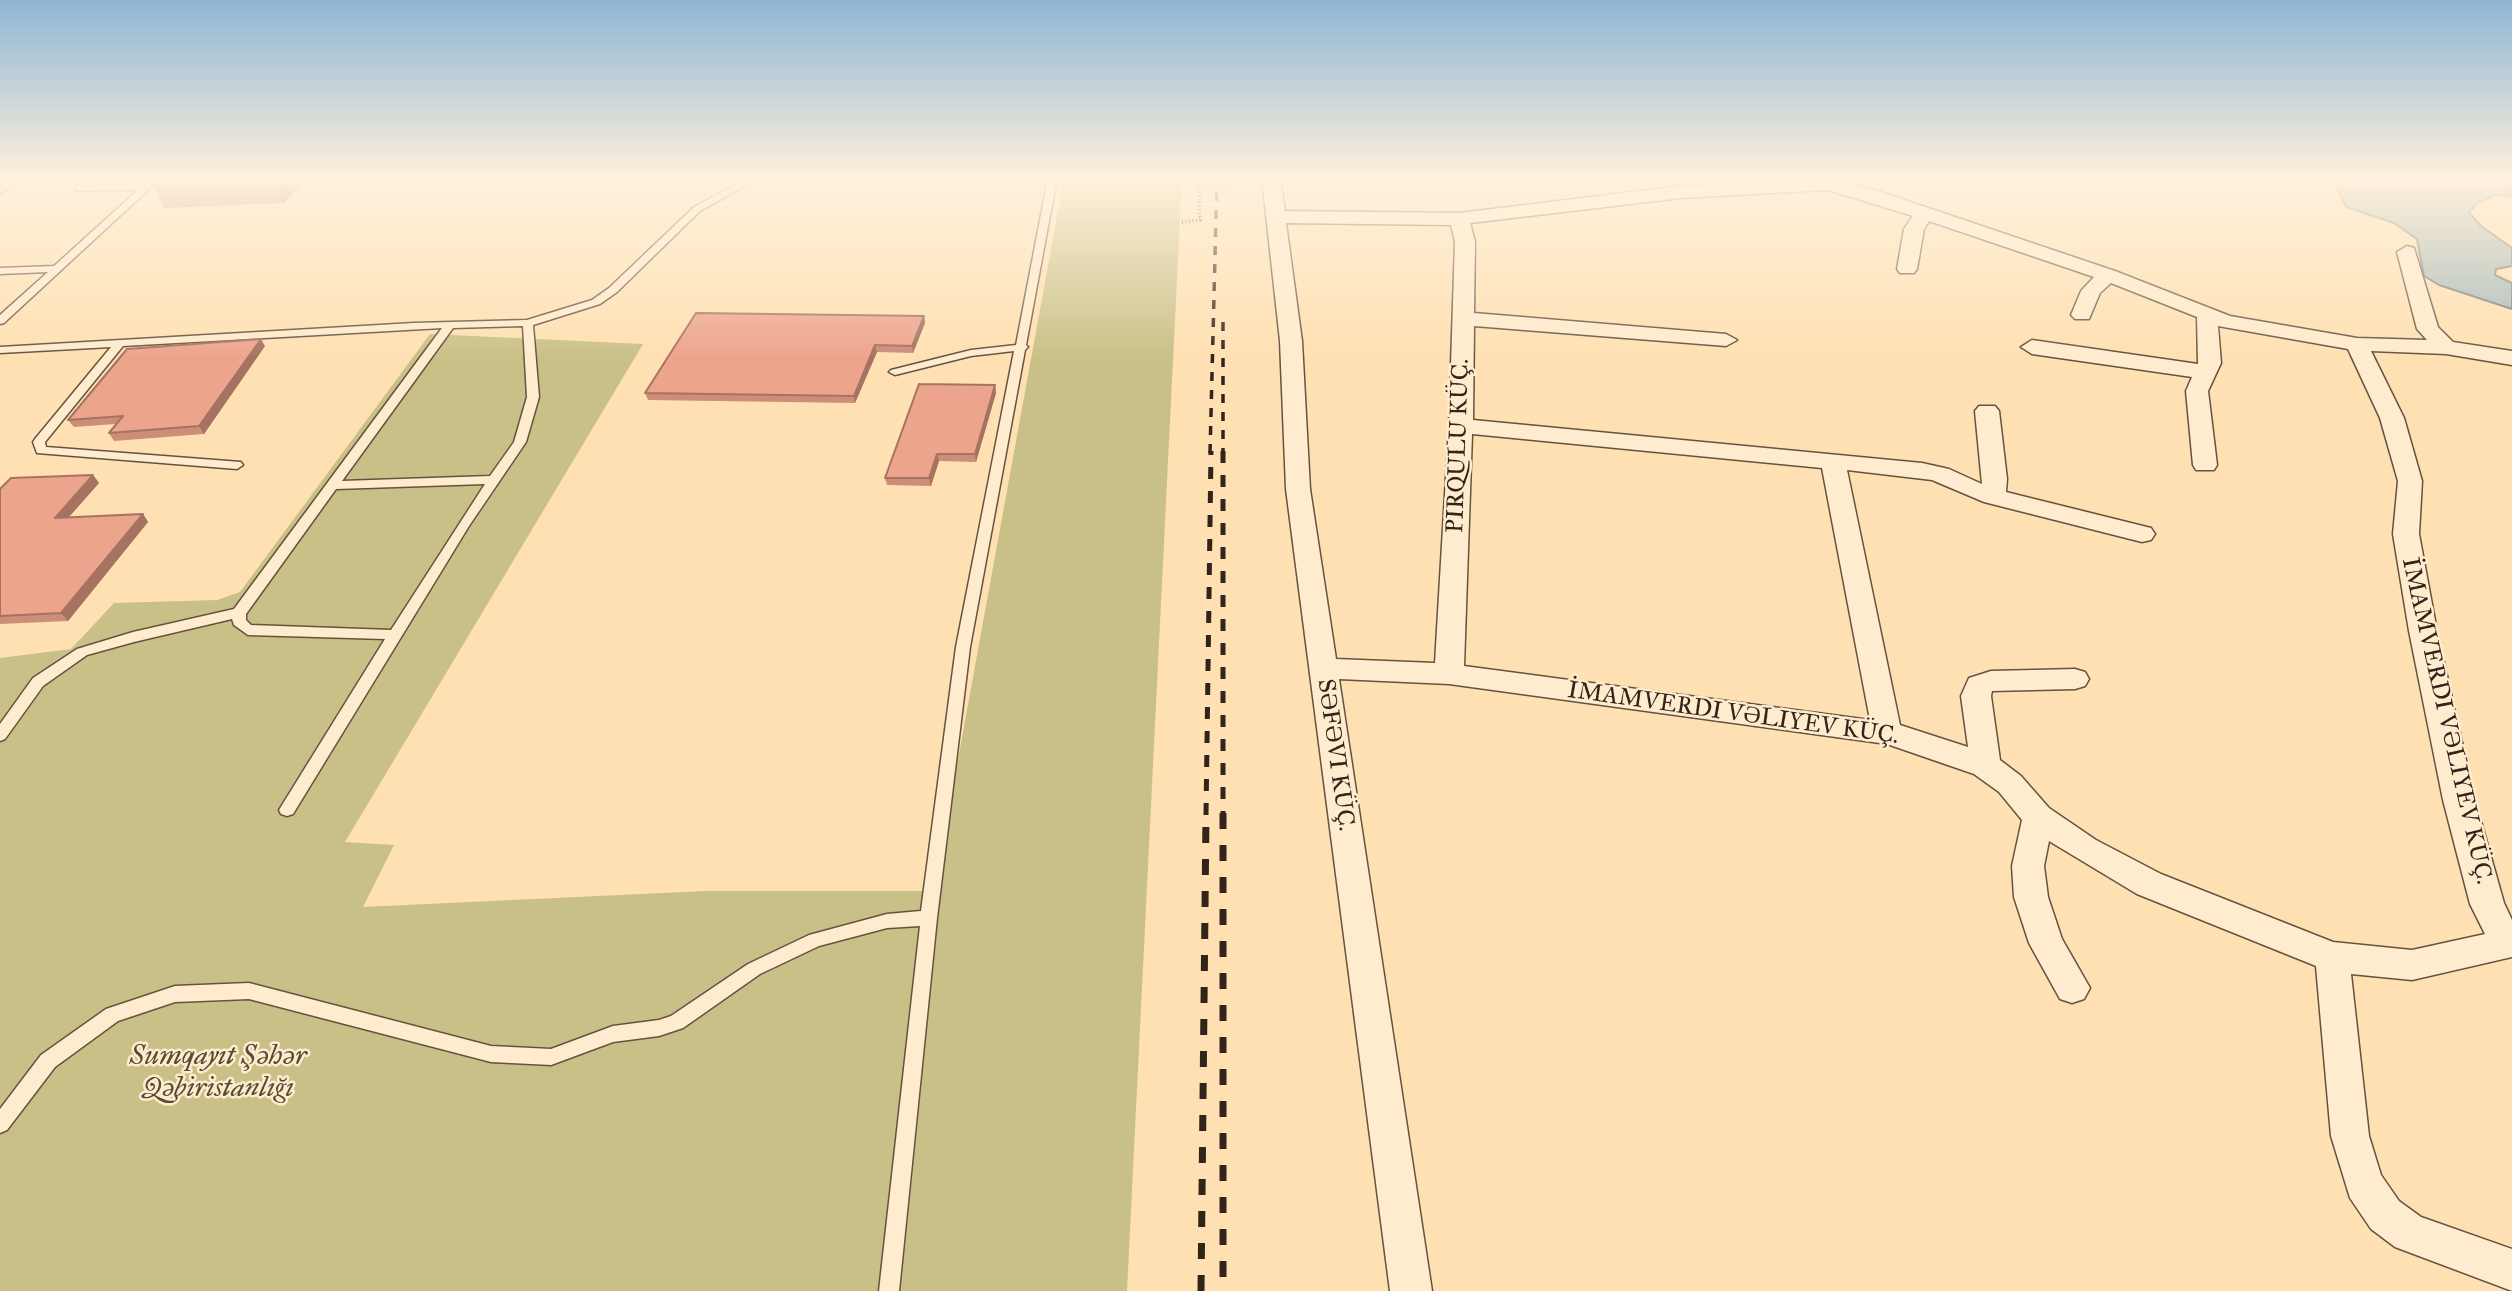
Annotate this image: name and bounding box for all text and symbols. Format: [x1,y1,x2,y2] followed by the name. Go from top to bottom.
[1442,358,1476,534] street label: PIRQULU KÜÇ.
[2394,555,2498,887] street label: İMAMVERDI VƏLIYEV KÜÇ.
[1566,676,1900,752] street label: İMAMVERDI VƏLIYEV KÜÇ.
[1310,677,1360,833] street label: SƏFƏVI KÜÇ.
[129,1040,307,1106] park label: Sumqayıt Şəhər Qəbiristanlığı

